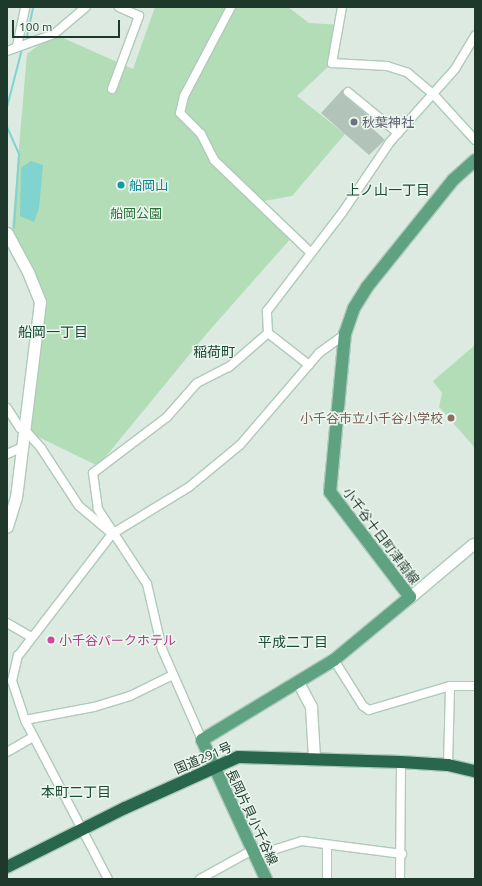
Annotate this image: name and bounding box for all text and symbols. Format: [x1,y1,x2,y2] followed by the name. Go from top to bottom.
[14,12,122,38] scale bar
[19,20,52,33] text: 100 m
[362,114,414,130] place label: 秋葉神社
[349,117,359,127] marker: 秋葉神社
[129,177,168,193] place label: 船岡山
[116,180,126,190] marker: 船岡山
[346,182,430,198] district label: 上ノ山一丁目
[110,205,162,221] park label: 船岡公園
[18,324,88,340] district label: 船岡一丁目
[193,344,235,360] district label: 稲荷町
[300,410,443,426] place label: 小千谷市立小千谷小学校
[446,413,456,423] marker: 小千谷市立小千谷小学校
[340,485,422,587] street label: 小千谷十日町津南線
[59,632,176,648] place label: 小千谷パークホテル
[258,634,328,650] district label: 平成二丁目
[46,635,56,645] marker: 小千谷パークホテル
[172,739,234,777] street label: 国道291号
[223,767,281,867] street label: 長岡片貝小千谷線
[41,784,111,800] district label: 本町二丁目

